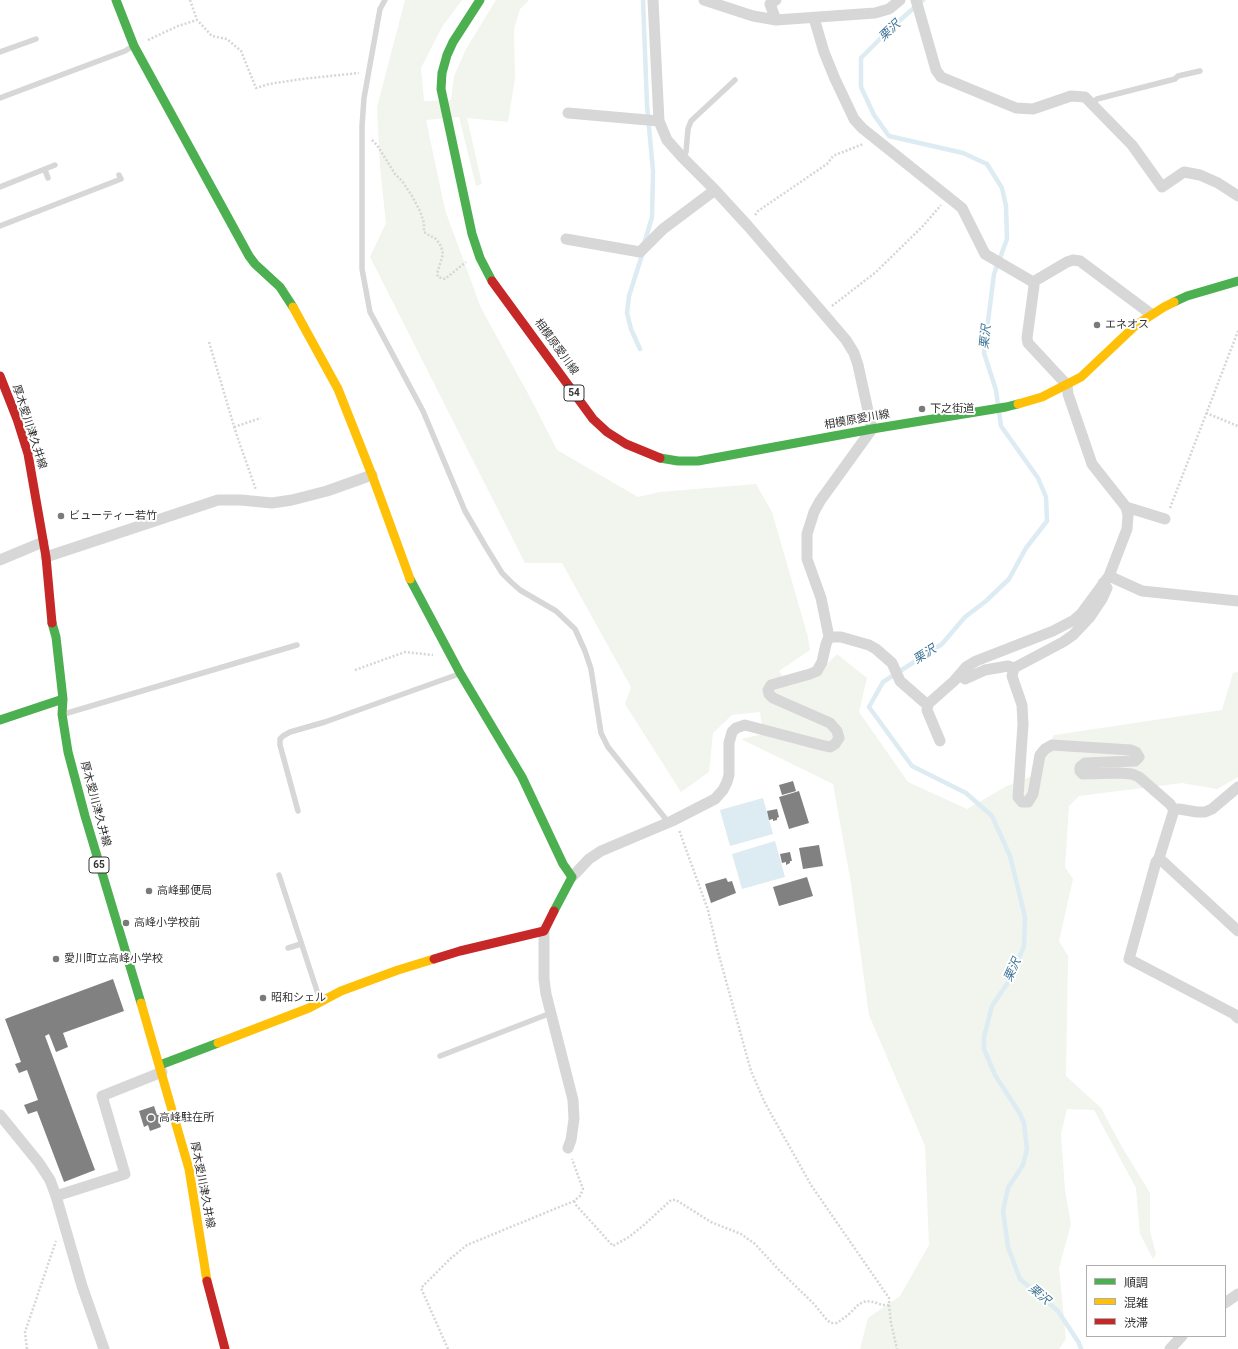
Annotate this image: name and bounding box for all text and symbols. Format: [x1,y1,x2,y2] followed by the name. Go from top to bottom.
[876,18,904,44] water label: 栗沢
[531,316,581,378] street label: 相模原愛川線
[1105,318,1149,332] place label: エネオス
[1092,320,1102,330] marker: エネオス
[978,324,994,350] water label: 栗沢
[9,383,49,471] street label: 厚木愛川津久井線
[564,385,584,401] road number: 54
[930,402,974,416] place label: 下之街道
[917,404,927,414] marker: 下之街道
[823,408,891,432] street label: 相模原愛川線
[69,509,157,523] place label: ビューティー若竹
[56,511,66,521] marker: ビューティー若竹
[911,642,939,668] water label: 栗沢
[77,760,113,848] street label: 厚木愛川津久井線
[89,857,109,873] road number: 65
[157,884,212,898] place label: 高峰郵便局
[144,886,154,896] marker: 高峰郵便局
[134,916,200,930] place label: 高峰小学校前
[121,918,131,928] marker: 高峰小学校前
[64,952,163,966] place label: 愛川町立高峰小学校
[51,954,61,964] marker: 愛川町立高峰小学校
[1001,956,1025,984] water label: 栗沢
[271,991,326,1005] place label: 昭和シェル
[258,993,268,1003] marker: 昭和シェル
[159,1111,214,1125] place label: 高峰駐在所
[146,1113,156,1123] marker: 高峰駐在所
[187,1141,217,1229] street label: 厚木愛川津久井線
[1086,1265,1226,1337] legend
[1124,1276,1148,1290] text: 順調
[1025,1282,1053,1308] water label: 栗沢
[1124,1296,1148,1310] text: 混雑
[1124,1316,1148,1330] text: 渋滞

